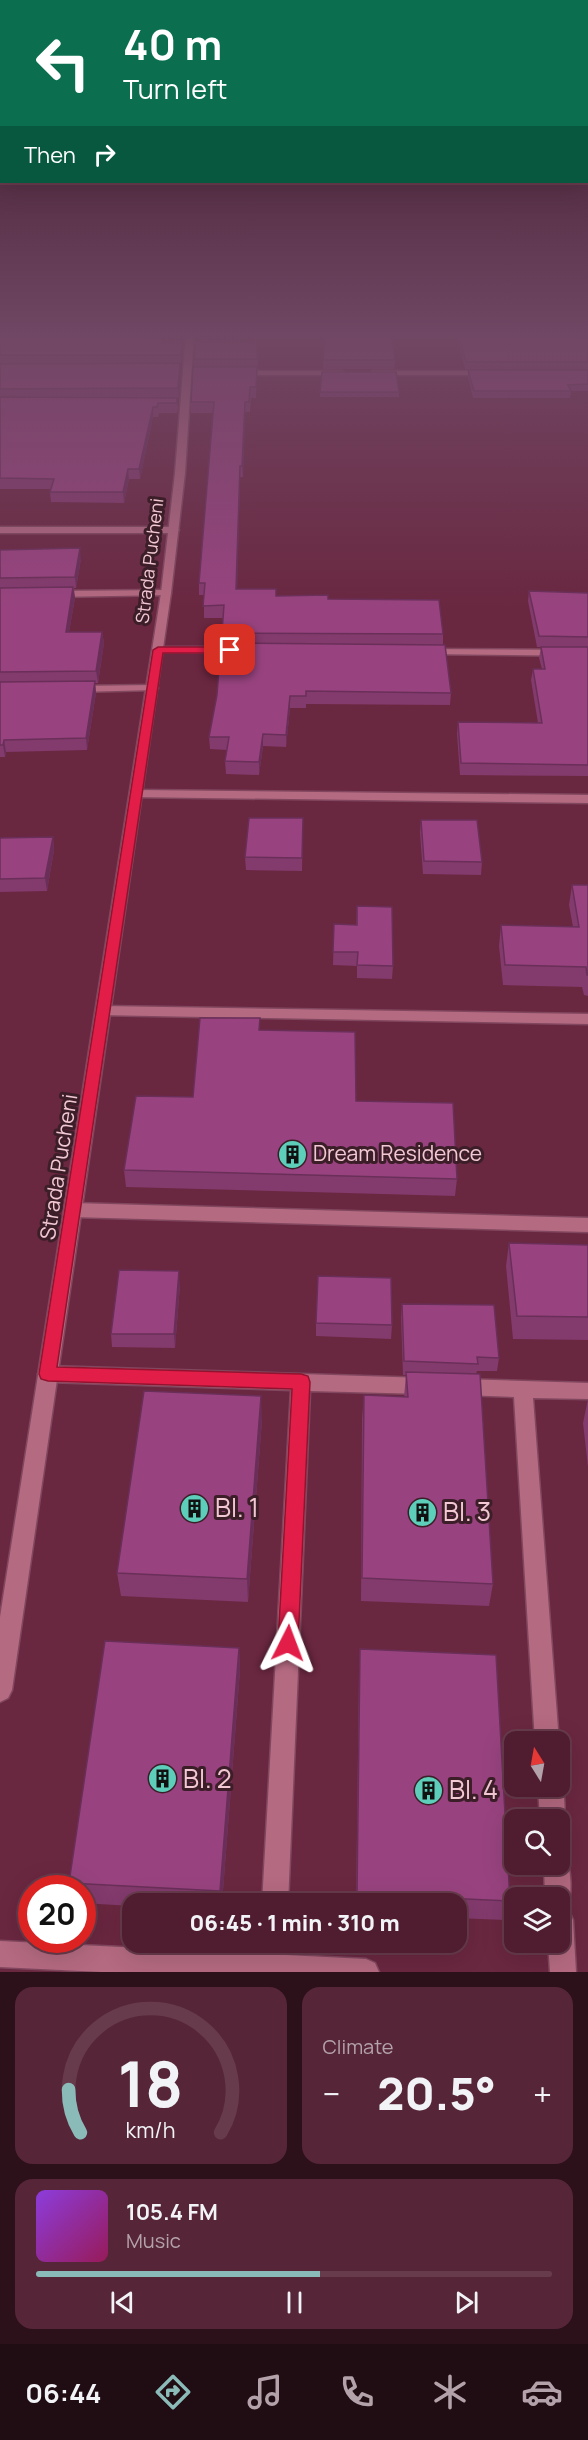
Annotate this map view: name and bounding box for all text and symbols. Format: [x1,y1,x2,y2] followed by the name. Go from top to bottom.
[123,15,222,73] text: 40 m
[24,24,102,102] icon: left
[123,70,227,107] text: Turn left
[88,138,121,171] icon: right
[24,140,76,170] text: Then
[129,497,169,625] street label: Strada Pucheni
[204,624,255,675] pin
[213,633,246,666] icon: arrive
[33,1092,83,1242] street label: Strada Pucheni
[276,1138,308,1170] building icon: Dream Residence
[313,1139,482,1167] place label: Dream Residence
[215,1489,259,1525] place label: Bl. 1
[178,1492,210,1524] building icon: Bl. 1
[443,1493,491,1529] place label: Bl. 3
[406,1496,438,1528] building icon: Bl. 3
[256,1611,320,1675] position arrow
[504,1731,570,1797] north arrow
[504,1731,570,1953] map controls
[183,1760,232,1796] place label: Bl. 2
[146,1763,178,1795] building icon: Bl. 2
[449,1771,498,1807] place label: Bl. 4
[412,1774,444,1806] building icon: Bl. 4
[504,1809,570,1875] button: search
[18,1875,96,1953] speed limit sign: 20
[504,1887,570,1953] button: layers
[189,1908,400,1938] text: 06:45 · 1 min · 310 m
[323,2033,394,2060] text: Climate
[118,2040,184,2126] text: 18
[377,2062,496,2124] text: 20.5°
[323,2071,340,2116] text: −
[533,2071,552,2116] text: +
[126,2115,176,2144] text: km/h
[126,2197,218,2227] text: 105.4 FM
[126,2227,181,2254] text: Music
[106,2286,139,2319] icon: previous
[278,2286,311,2319] icon: pause
[450,2286,483,2319] icon: next
[152,2371,194,2413] icon: directions
[244,2371,286,2413] icon: music
[336,2371,378,2413] icon: phone
[429,2371,471,2413] icon: climate
[521,2371,563,2413] icon: car
[25,2374,101,2411] text: 06:44

